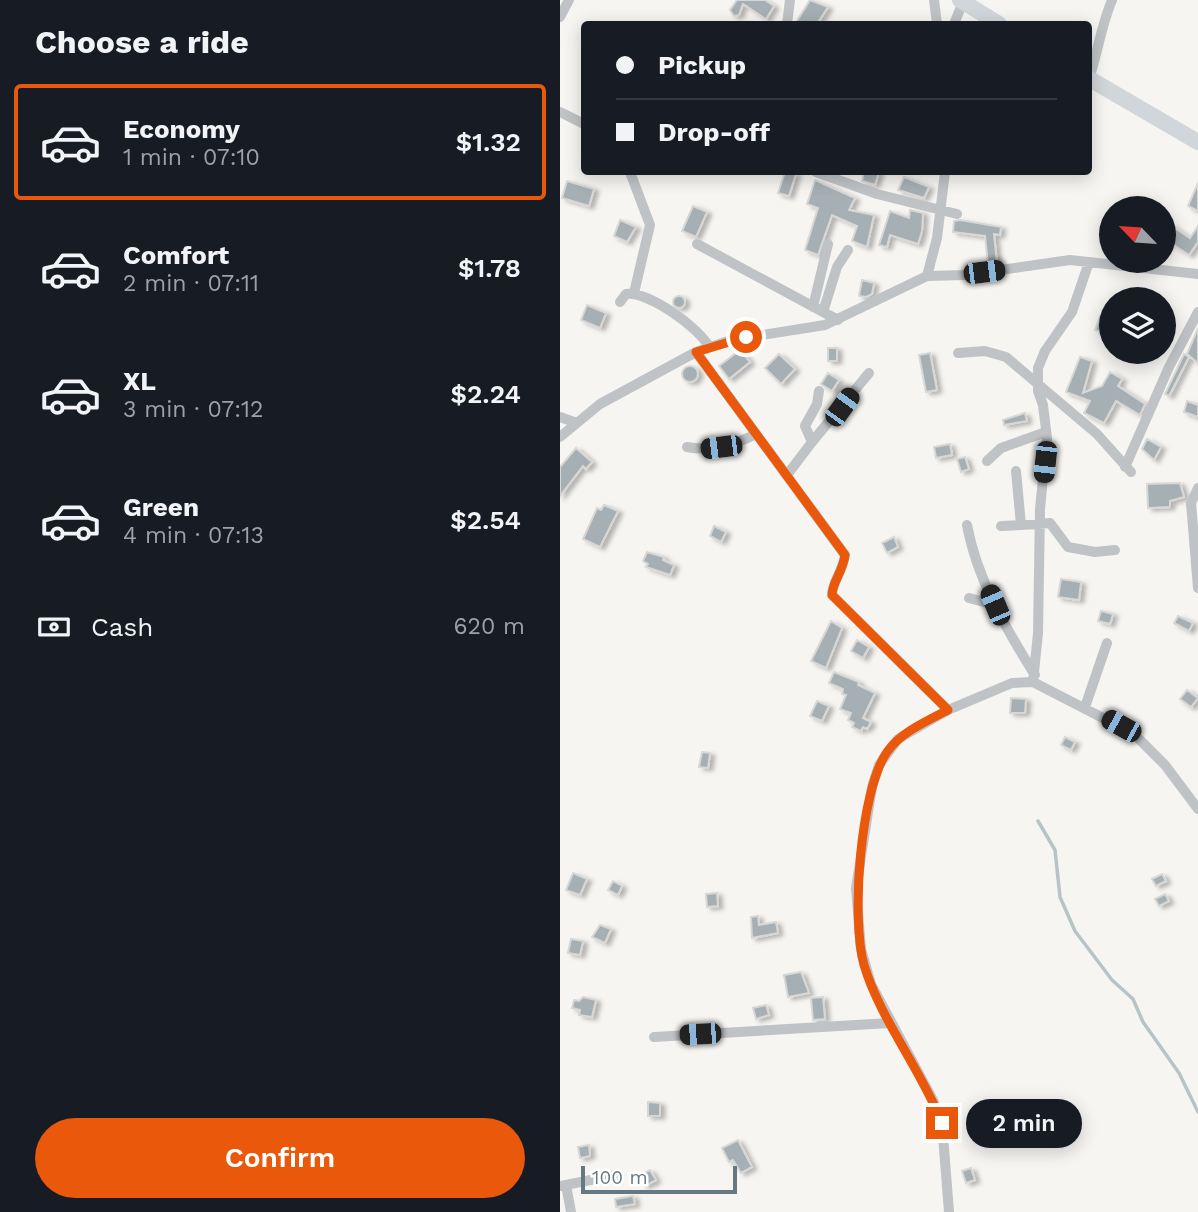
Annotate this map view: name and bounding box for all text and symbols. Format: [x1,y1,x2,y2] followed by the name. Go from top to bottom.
[35,23,249,61] text: Choose a ride
[658,50,746,80] text: Pickup
[39,111,102,174] icon: car
[123,114,240,144] text: Economy
[658,117,770,147] text: Drop-off
[456,127,521,157] text: $1.32
[123,144,260,171] text: 1 min · 07:10
[1099,196,1176,273] north arrow
[1099,196,1176,364] map controls
[39,237,102,300] icon: car
[123,240,229,270] text: Comfort
[458,253,521,283] text: $1.78
[962,259,1007,285] car
[123,270,259,297] text: 2 min · 07:11
[1099,287,1176,364] button: layers
[730,321,762,353] route start
[39,363,102,426] icon: car
[123,366,156,396] text: XL
[451,379,521,409] text: $2.24
[822,384,863,430] car
[123,396,263,423] text: 3 min · 07:12
[699,434,744,460] car
[1033,440,1058,484] car
[39,489,102,552] icon: car
[123,492,199,522] text: Green
[450,505,521,535] text: $2.54
[123,522,264,549] text: 4 min · 07:13
[978,582,1013,628] car
[35,608,73,646] icon: cash
[91,612,153,642] text: Cash
[454,613,525,640] text: 620 m
[1098,707,1145,745] car
[679,1022,722,1046] car
[966,1098,1082,1148] callout: 2 min
[926,1107,958,1139] route end
[992,1110,1056,1137] text: 2 min
[35,1118,525,1198] button: Confirm
[581,1163,737,1195] scale bar
[592,1166,648,1189] text: 100 m

